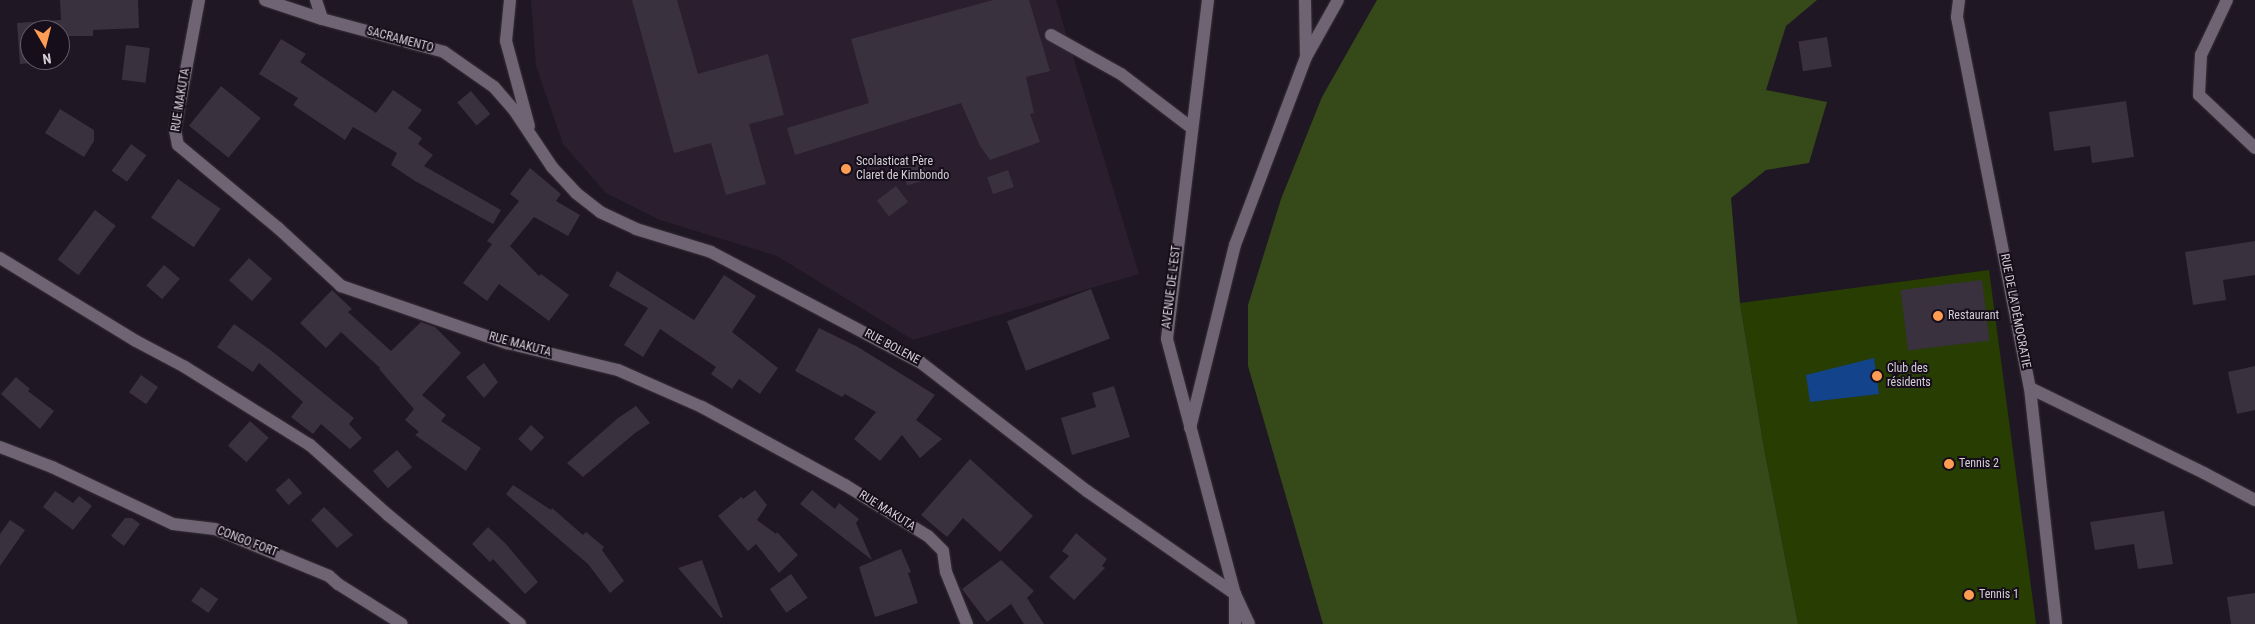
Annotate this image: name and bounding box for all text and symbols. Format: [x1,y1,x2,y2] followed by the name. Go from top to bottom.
[20,20,70,70] north arrow
[365,24,435,56] street label: SACRAMENTO
[42,50,52,67] text: N
[169,67,193,133] street label: RUE MAKUTA
[856,155,949,183] place label: Scolasticat Père Claret de Kimbondo
[840,163,852,175] marker: Scolasticat Père Claret de Kimbondo
[1160,245,1184,329] street label: AVENUE DE L'EST
[1997,252,2033,370] street label: RUE DE LA DÉMOCRATIE
[1948,309,1999,323] place label: Restaurant
[1932,310,1944,322] marker: Restaurant
[862,326,922,368] street label: RUE BOLENE
[487,330,553,360] street label: RUE MAKUTA
[1887,362,1931,390] place label: Club des résidents
[1871,370,1883,382] marker: Club des résidents
[1959,457,1999,471] place label: Tennis 2
[1943,458,1955,470] marker: Tennis 2
[856,488,918,534] street label: RUE MAKUTA
[215,524,279,560] street label: CONGO FORT
[1979,588,2019,602] place label: Tennis 1
[1963,589,1975,601] marker: Tennis 1

